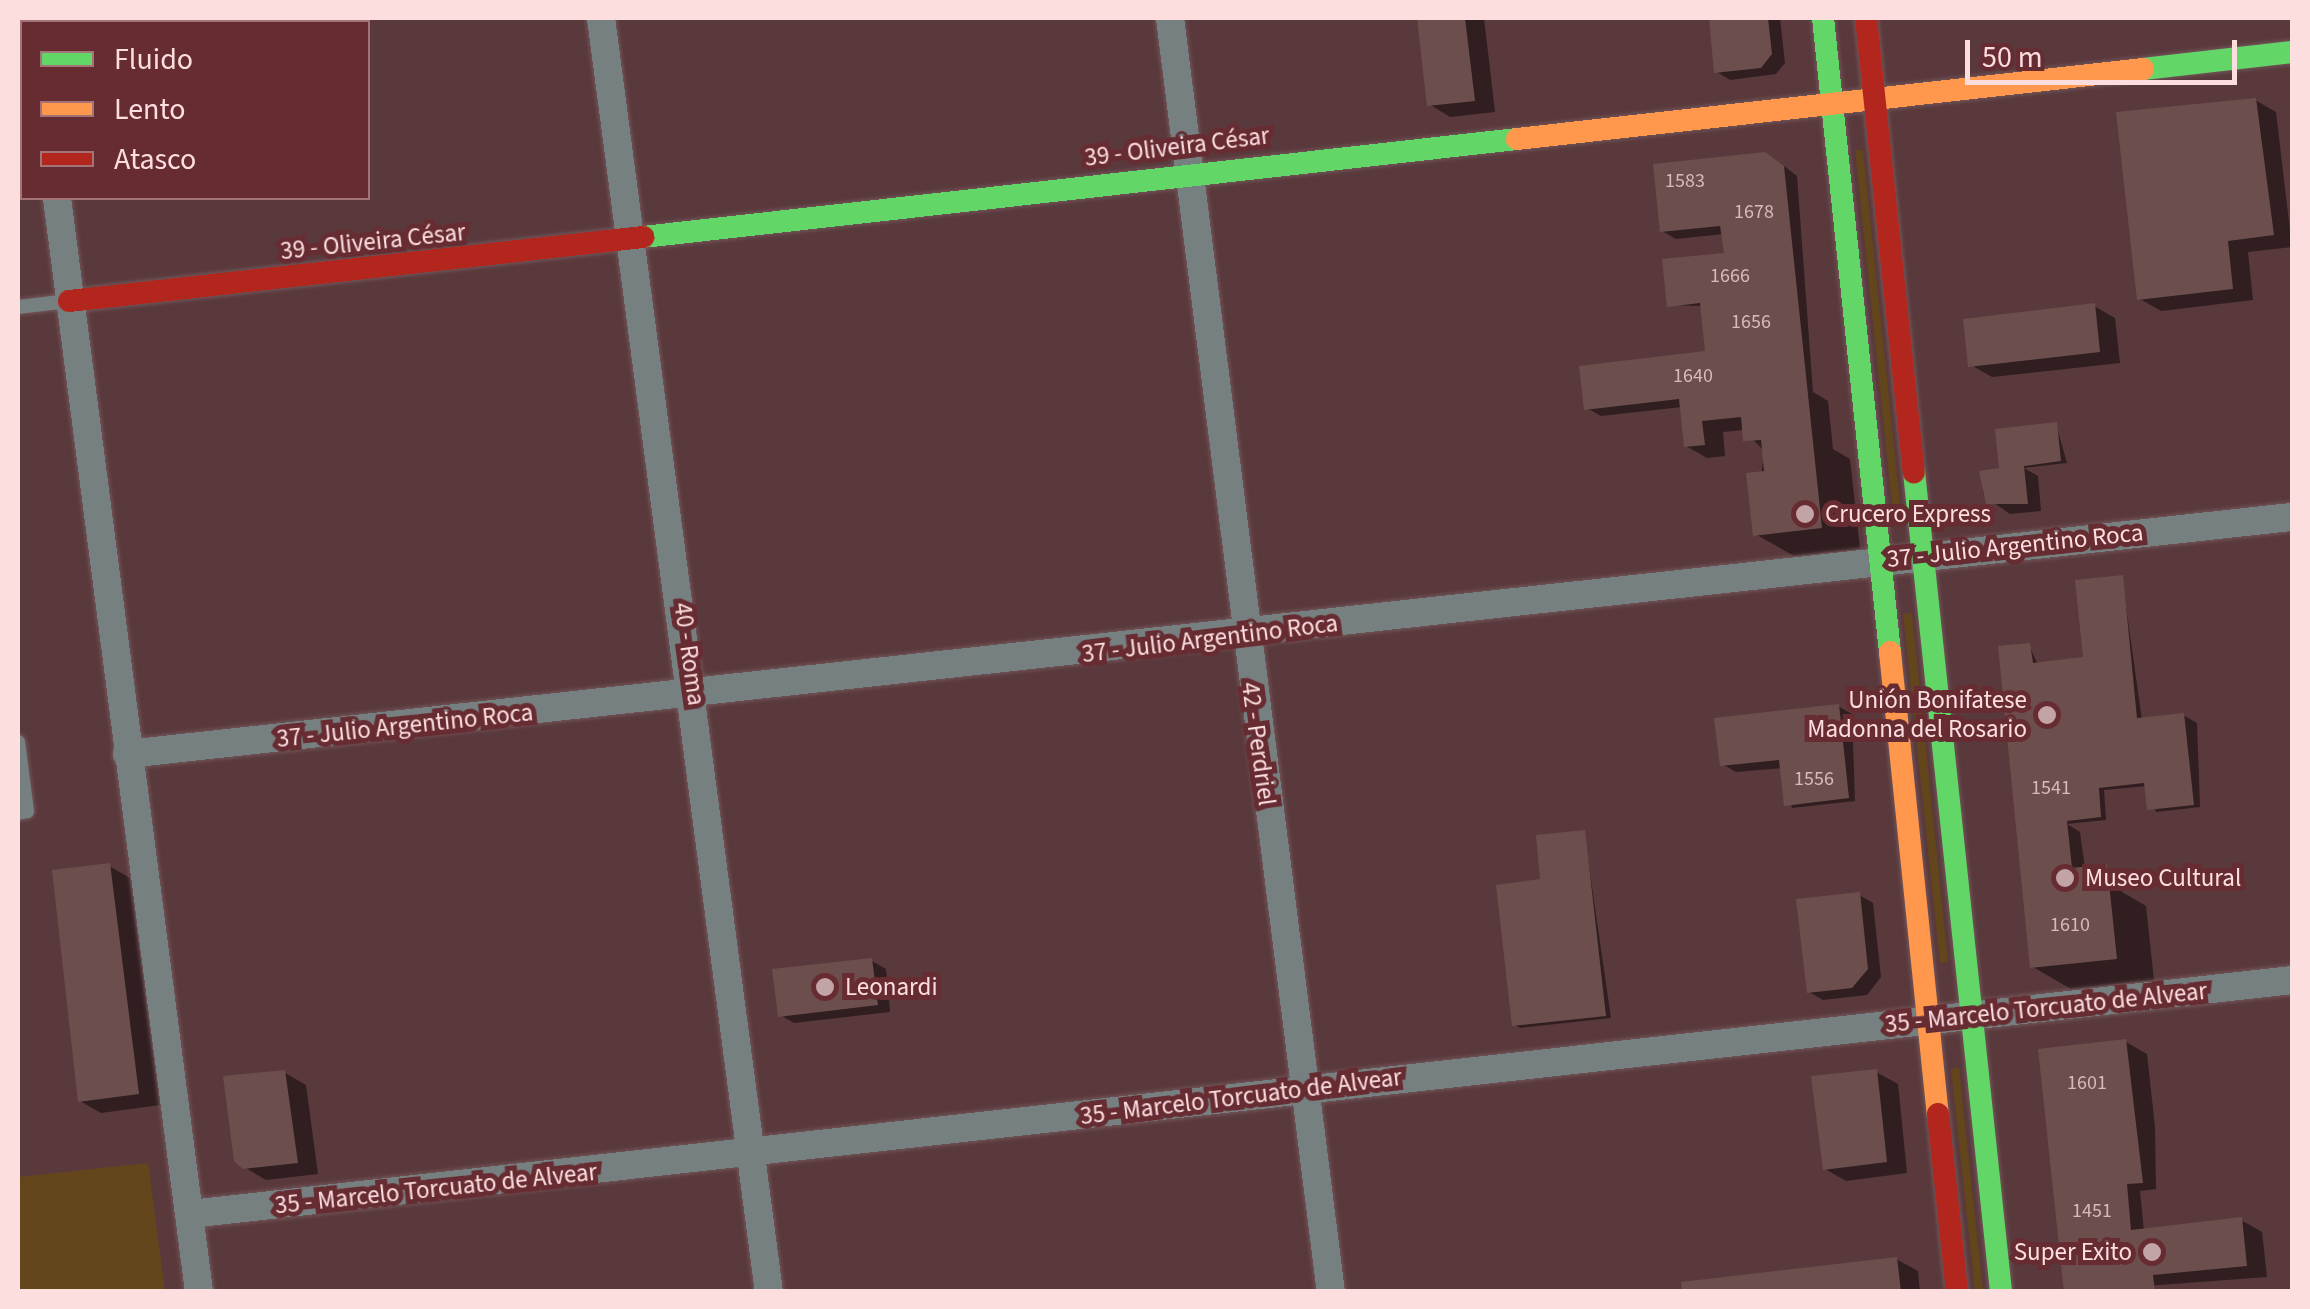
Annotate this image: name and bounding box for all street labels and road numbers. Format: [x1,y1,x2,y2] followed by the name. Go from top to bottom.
[1083,121,1271,173] street label: 39 - Oliveira César
[279,217,467,267] street label: 39 - Oliveira César
[1885,518,2145,574] street label: 37 - Julio Argentino Roca
[667,601,711,707] street label: 40 - Roma
[1080,608,1340,670] street label: 37 - Julio Argentino Roca
[1234,680,1282,808] street label: 42 - Perdriel
[275,698,535,754] street label: 37 - Julio Argentino Roca
[1883,976,2209,1040] street label: 35 - Marcelo Torcuato de Alvear
[1078,1062,1404,1132] street label: 35 - Marcelo Torcuato de Alvear
[273,1157,599,1221] street label: 35 - Marcelo Torcuato de Alvear

